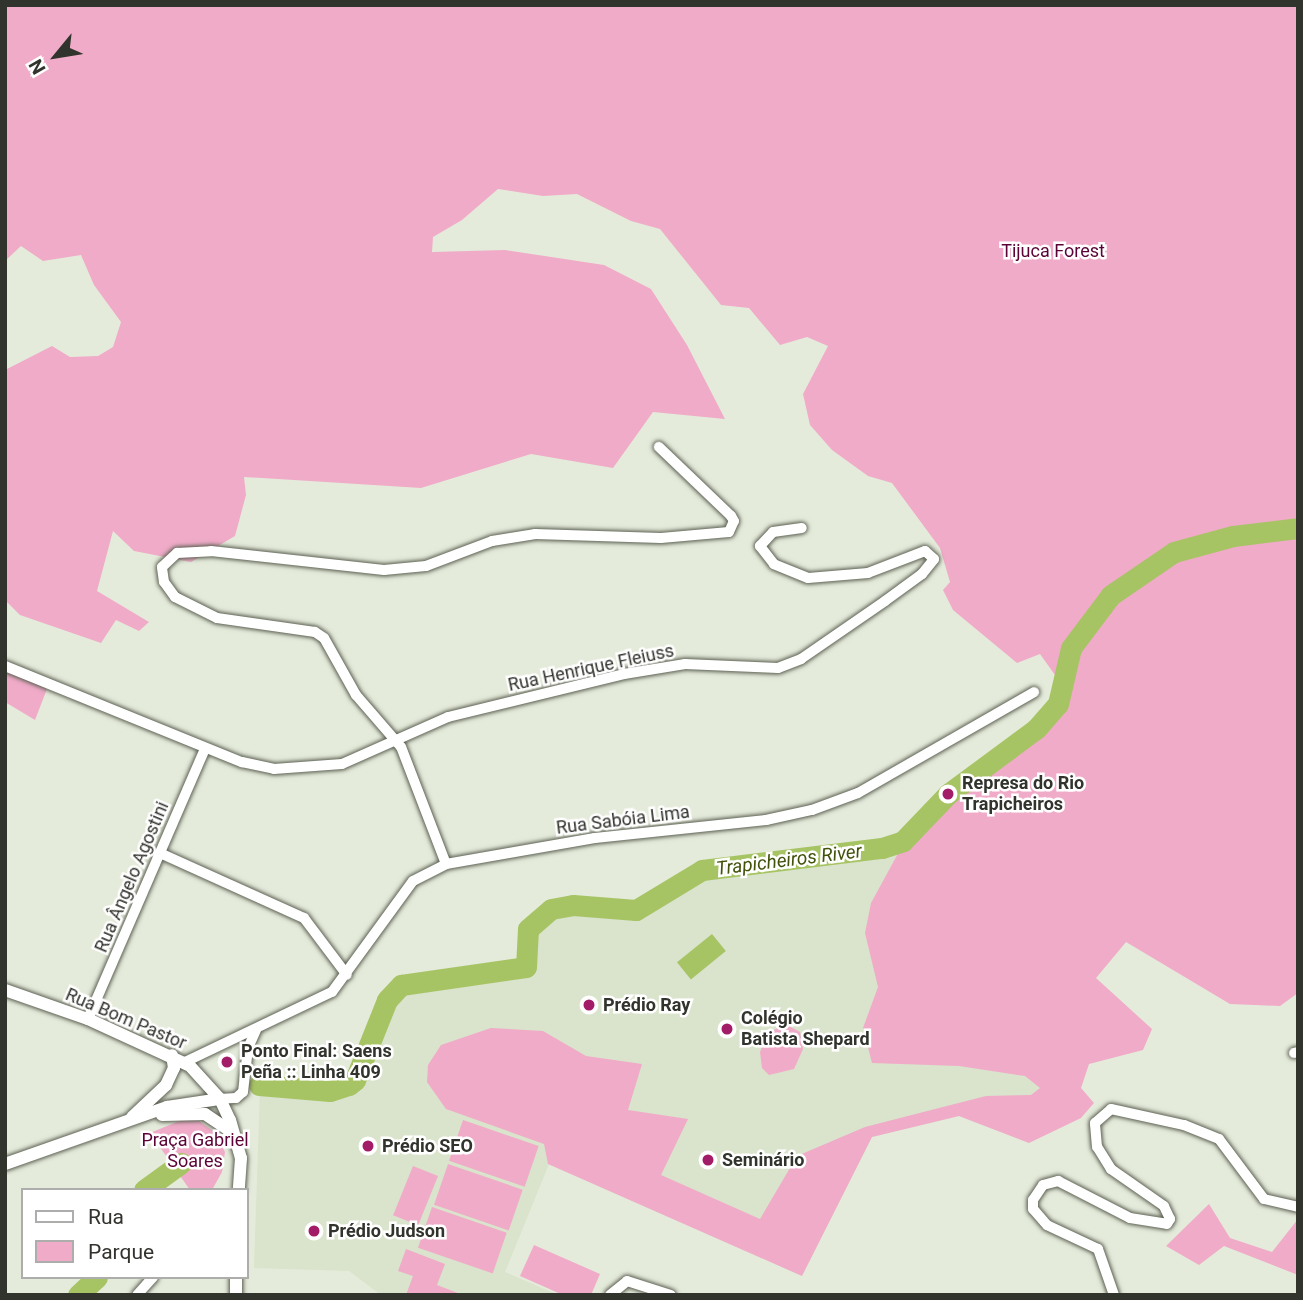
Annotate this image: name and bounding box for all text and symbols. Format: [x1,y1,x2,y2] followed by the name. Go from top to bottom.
[21,21,91,91] north arrow
[24,55,51,78] text: N
[1001,240,1105,262] park label: Tijuca Forest
[506,640,676,696] street label: Rua Henrique Fleiuss
[962,773,1084,816] place label: Represa do Rio Trapicheiros
[940,786,956,802] marker: Represa do Rio Trapicheiros
[90,798,174,956] street label: Rua Ângelo Agostini
[555,801,691,839] street label: Rua Sabóia Lima
[715,840,863,880] water label: Trapicheiros River
[62,984,190,1054] street label: Rua Bom Pastor
[603,994,690,1016] place label: Prédio Ray
[581,997,597,1013] marker: Prédio Ray
[741,1008,870,1050] place label: Colégio Batista Shepard
[719,1021,735,1037] marker: Colégio Batista Shepard
[241,1041,392,1084] place label: Ponto Final: Saens Peña :: Linha 409
[219,1054,235,1070] marker: Ponto Final: Saens Peña :: Linha 409
[141,1130,249,1172] park label: Praça Gabriel Soares
[382,1135,473,1157] place label: Prédio SEO
[360,1138,376,1154] marker: Prédio SEO
[722,1149,804,1171] place label: Seminário
[700,1152,716,1168] marker: Seminário
[21,1188,248,1279] legend
[88,1205,124,1229] text: Rua
[328,1220,445,1242] place label: Prédio Judson
[306,1223,322,1239] marker: Prédio Judson
[88,1240,154,1264] text: Parque

